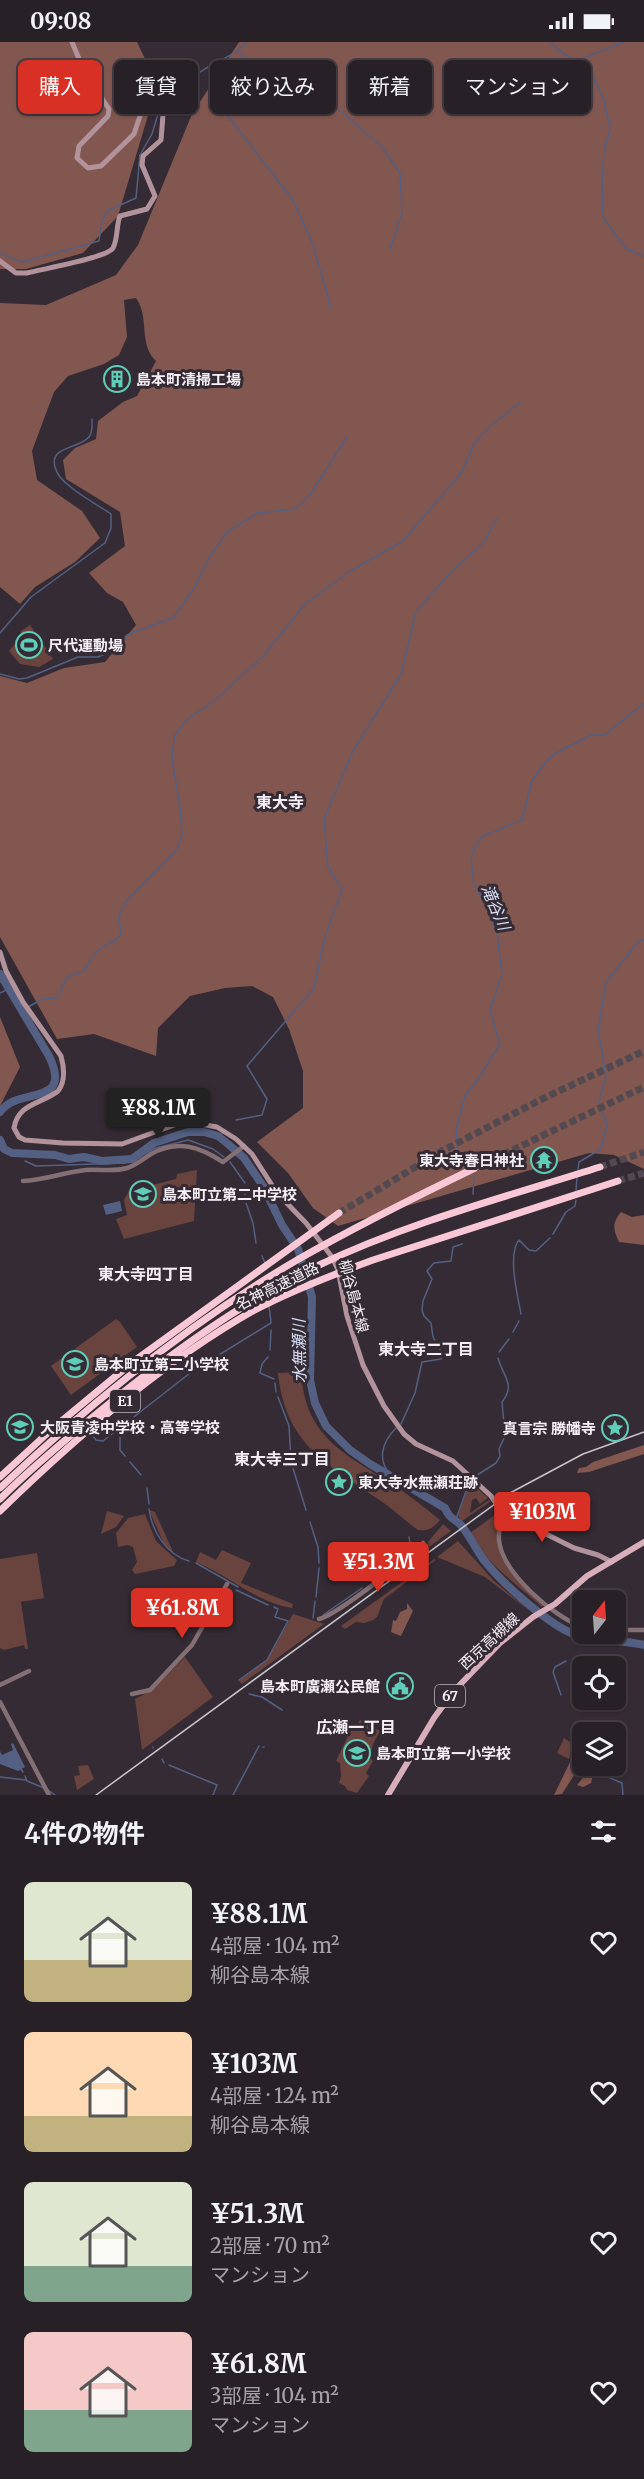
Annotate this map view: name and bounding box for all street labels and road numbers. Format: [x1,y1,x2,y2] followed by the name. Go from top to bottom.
[335,1257,373,1335] street label: 柳谷島本線
[232,1258,322,1314] street label: 名神高速道路
[110,1390,140,1412] road number: E1
[455,1608,523,1674] street label: 西京高槻線
[435,1685,465,1707] road number: 67

